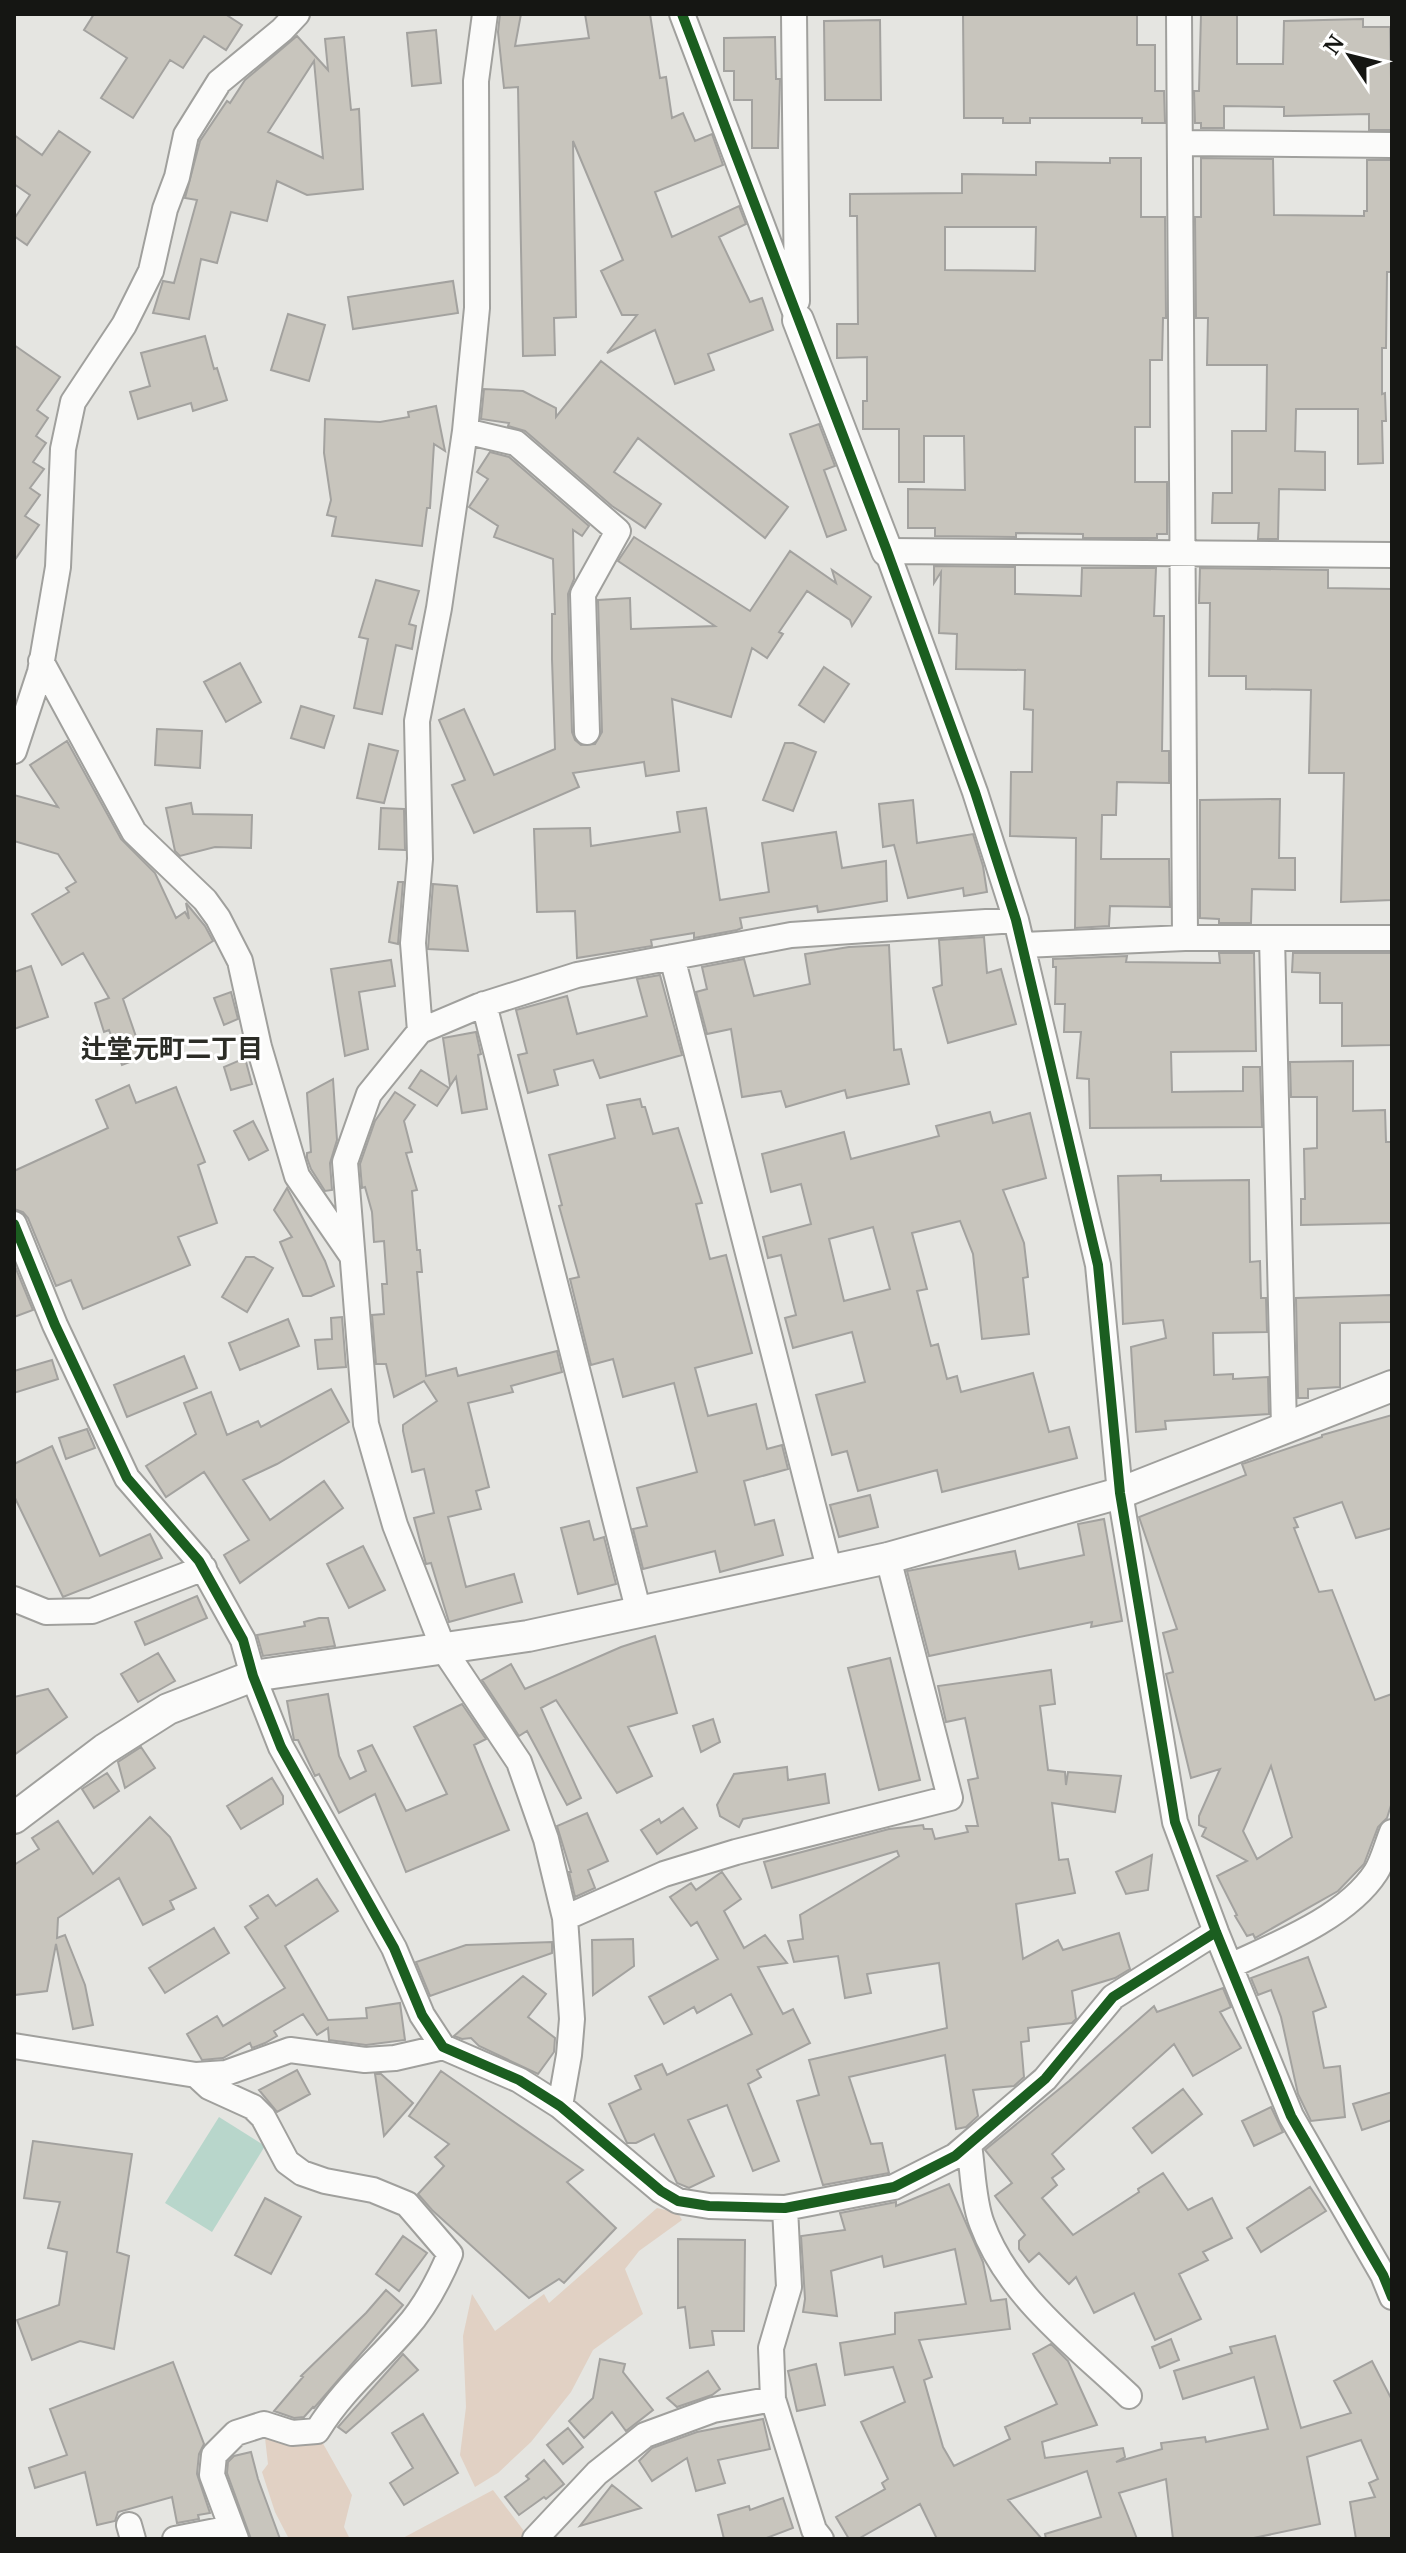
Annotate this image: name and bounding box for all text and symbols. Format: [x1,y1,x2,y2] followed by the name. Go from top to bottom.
[1310,16,1390,96] north arrow
[1316,28,1350,60] text: N
[81,1030,263,1066] district label: 辻堂元町二丁目

